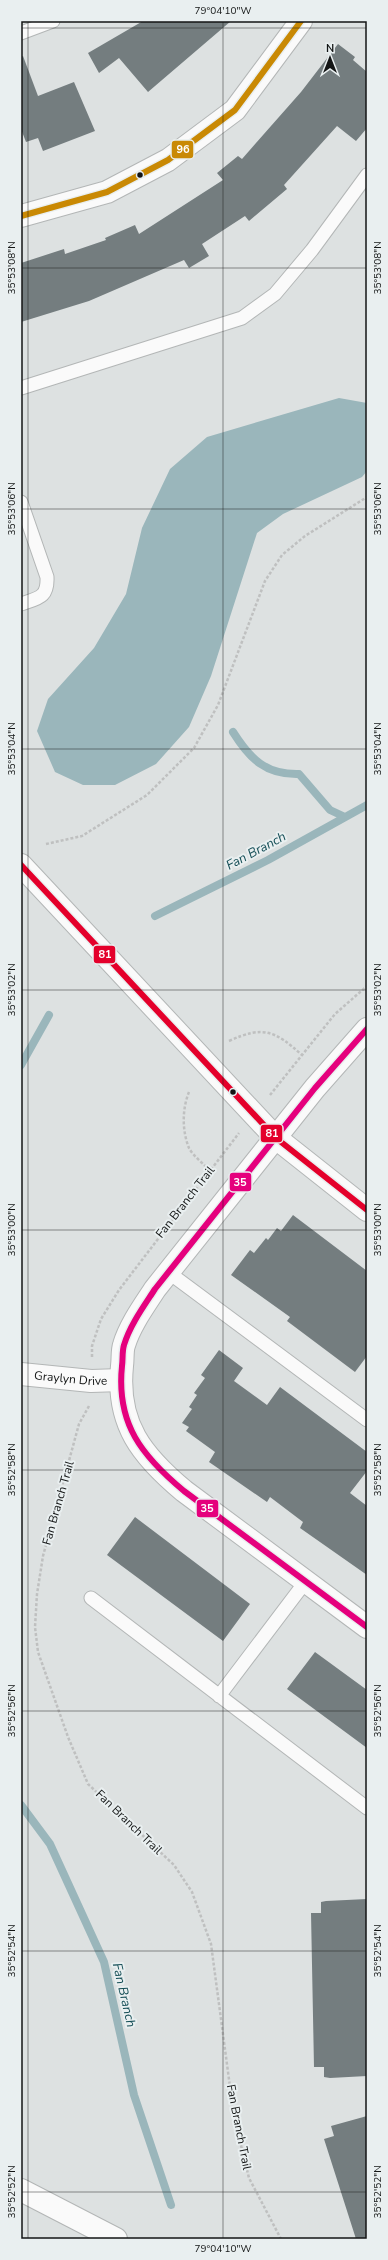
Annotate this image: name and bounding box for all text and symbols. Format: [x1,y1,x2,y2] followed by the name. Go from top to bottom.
[195,4,251,18] text: 79°04'10"W
[310,38,350,78] north arrow
[326,41,334,56] text: N
[171,140,194,159] line badge: 96
[176,142,190,157] text: 96
[135,170,145,180] unlabelled marker
[5,241,19,295] text: 35°53'08"N
[371,241,385,295] text: 35°53'08"N
[5,482,19,536] text: 35°53'06"N
[371,482,385,536] text: 35°53'06"N
[5,722,19,776] text: 35°53'04"N
[371,722,385,776] text: 35°53'04"N
[223,828,289,874] water label: Fan Branch
[93,945,116,964] line badge: 81
[98,947,112,962] text: 81
[5,963,19,1017] text: 35°53'02"N
[371,963,385,1017] text: 35°53'02"N
[228,1087,238,1097] unlabelled marker
[260,1124,283,1143] line badge: 81
[265,1126,279,1141] text: 81
[152,1163,218,1241] street label: Fan Branch Trail
[229,1172,252,1192] line badge: 35
[233,1175,247,1190] text: 35
[5,1203,19,1257] text: 35°53'00"N
[371,1203,385,1257] text: 35°53'00"N
[33,1367,108,1389] street label: Graylyn Drive
[5,1443,19,1497] text: 35°52'58"N
[371,1443,385,1497] text: 35°52'58"N
[38,1459,78,1547] street label: Fan Branch Trail
[196,1499,219,1518] line badge: 35
[200,1501,214,1516] text: 35
[5,1684,19,1738] text: 35°52'56"N
[371,1684,385,1738] text: 35°52'56"N
[92,1786,166,1858] street label: Fan Branch Trail
[5,1924,19,1978] text: 35°52'54"N
[371,1924,385,1978] text: 35°52'54"N
[108,1961,140,2029] water label: Fan Branch
[223,2083,255,2172] street label: Fan Branch Trail
[5,2165,19,2219] text: 35°52'52"N
[371,2165,385,2219] text: 35°52'52"N
[195,2242,251,2256] text: 79°04'10"W

